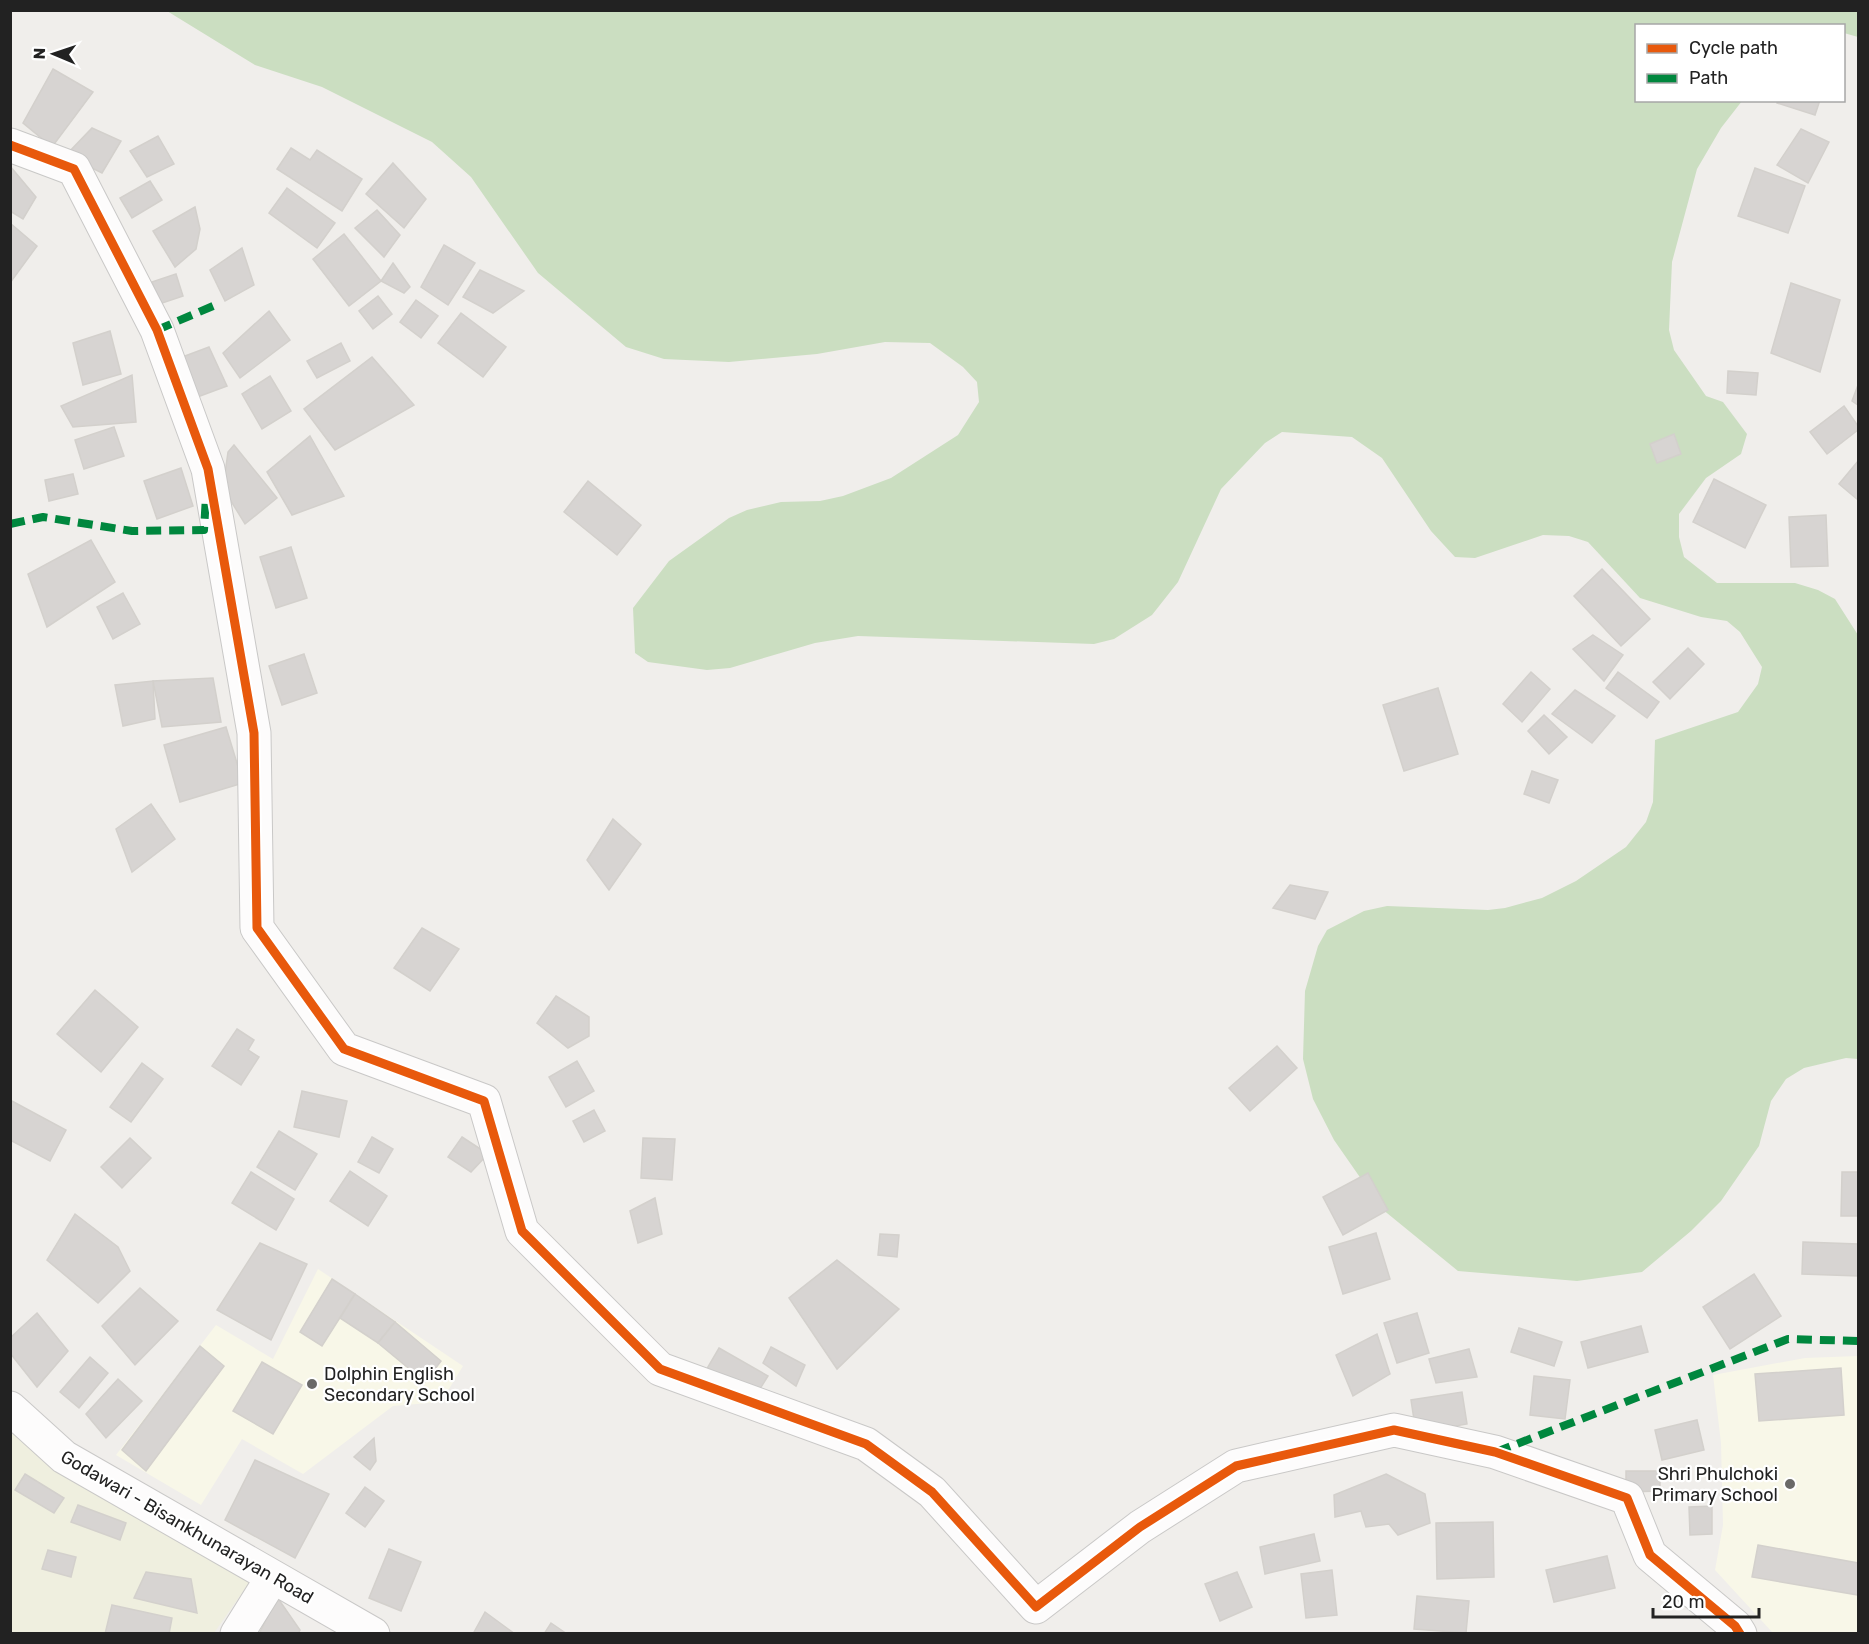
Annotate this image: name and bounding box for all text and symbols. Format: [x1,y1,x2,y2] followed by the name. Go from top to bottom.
[24,24,84,84] north arrow
[1635,24,1845,102] legend
[1689,37,1778,59] text: Cycle path
[30,47,49,60] text: N
[1689,67,1728,89] text: Path
[324,1363,475,1406] place label: Dolphin English Secondary School
[305,1377,319,1391] marker: Dolphin English Secondary School
[57,1445,317,1609] street label: Godawari - Bisankhunarayan Road
[1651,1463,1778,1506] place label: Shri Phulchoki Primary School
[1783,1477,1797,1491] marker: Shri Phulchoki Primary School
[1653,1581,1760,1619] scale bar
[1662,1591,1704,1613] text: 20 m

